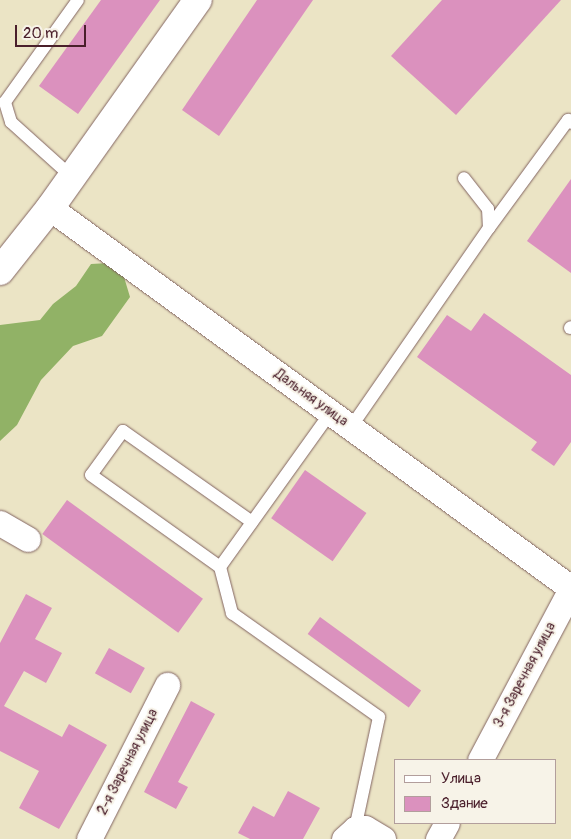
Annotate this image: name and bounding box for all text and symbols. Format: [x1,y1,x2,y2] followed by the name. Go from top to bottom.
[18,15,89,47] scale bar
[23,24,58,43] text: 20 m
[271,366,351,430] street label: Дальняя улица
[490,619,560,731] street label: 3-я Заречная улица
[94,706,162,818] street label: 2-я Заречная улица
[394,759,556,824] legend
[441,769,481,788] text: Улица
[441,794,488,813] text: Здание

